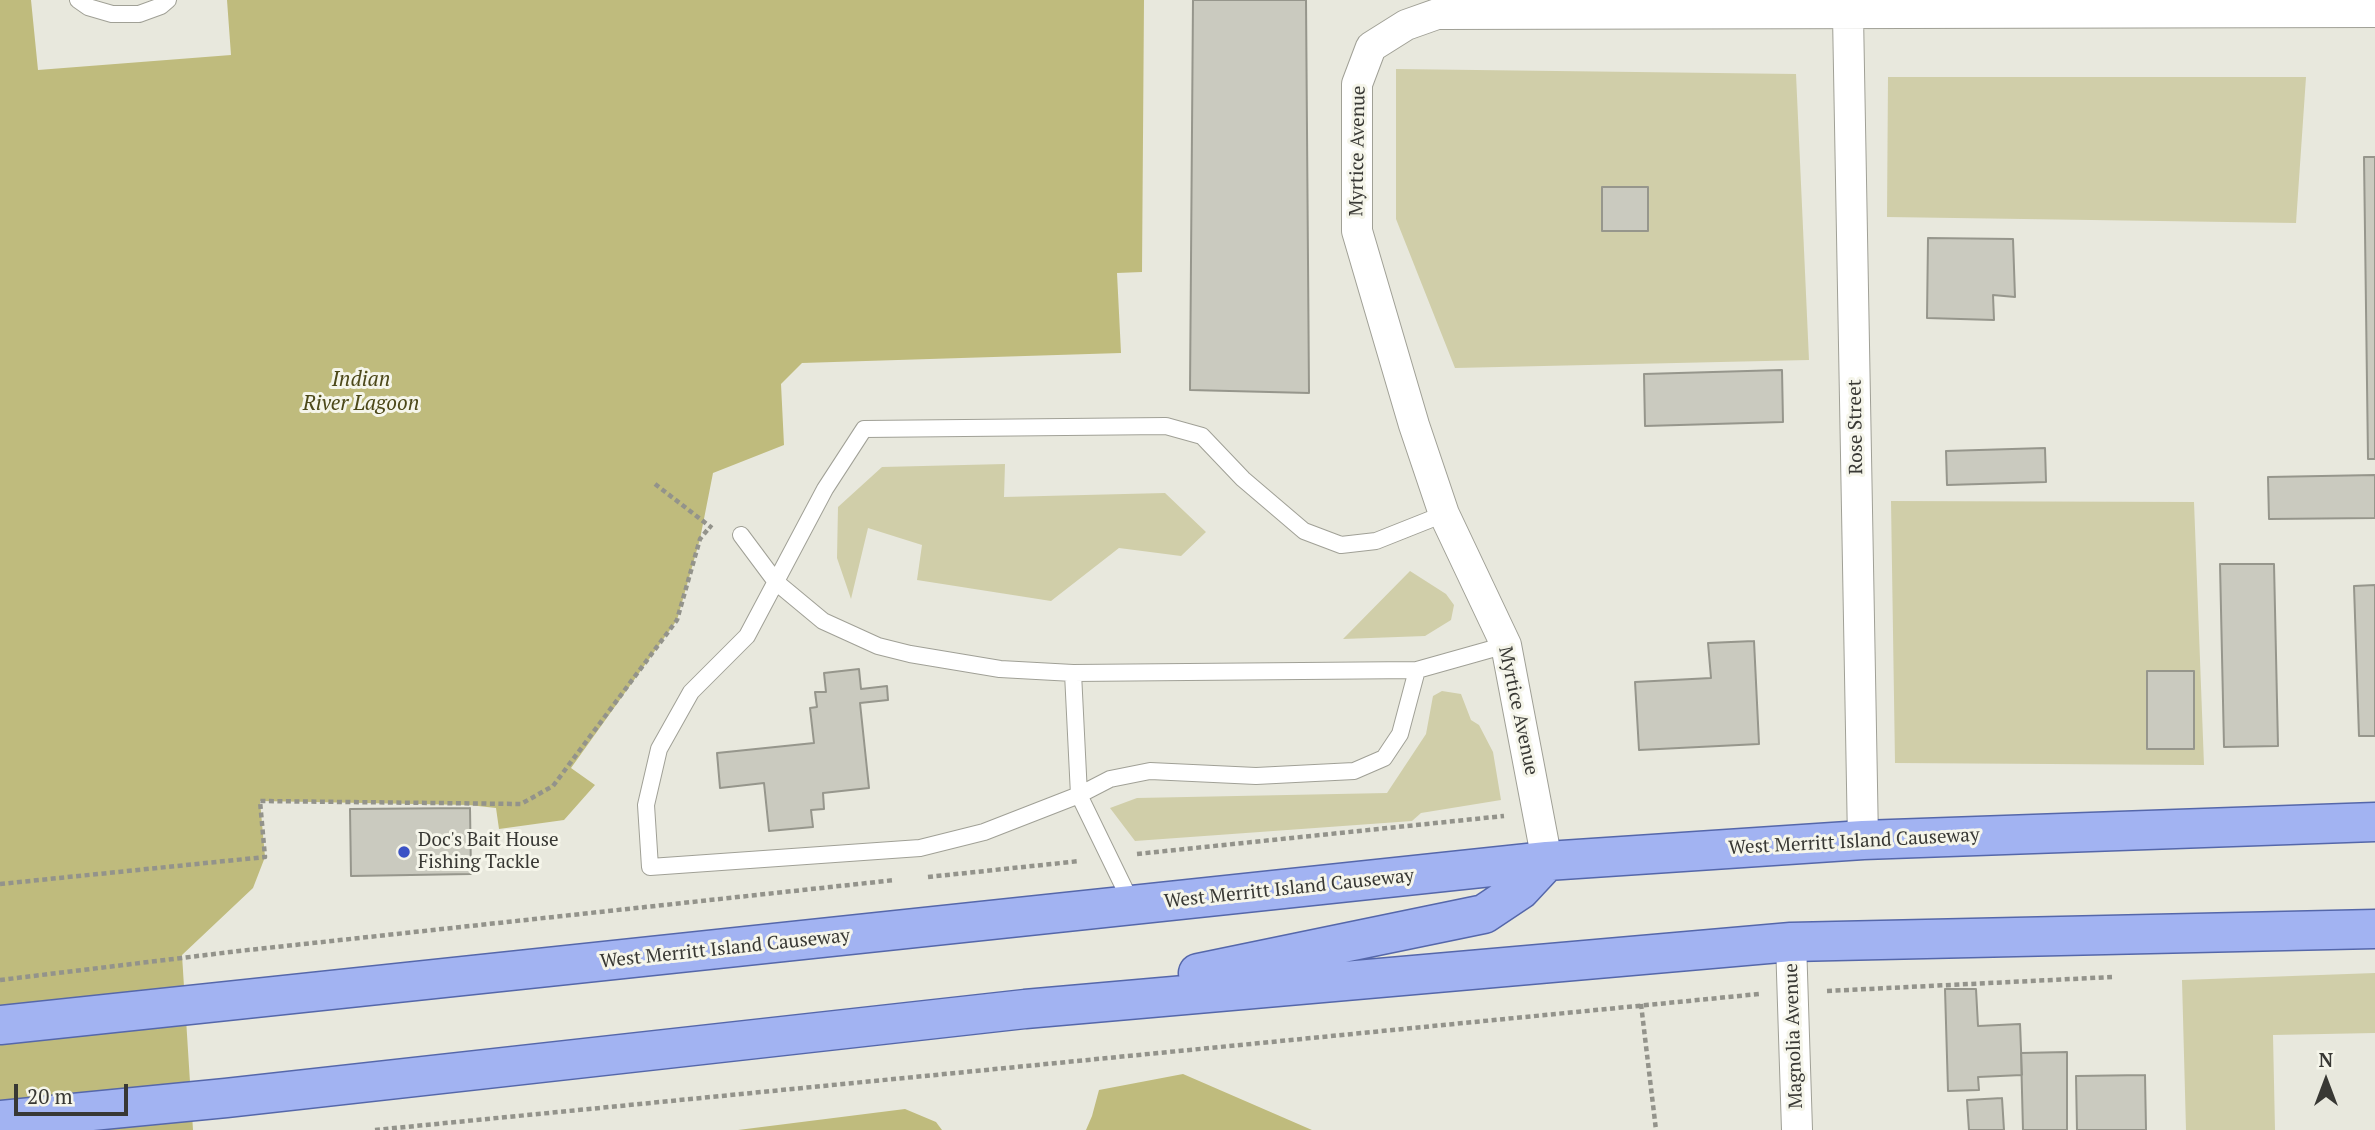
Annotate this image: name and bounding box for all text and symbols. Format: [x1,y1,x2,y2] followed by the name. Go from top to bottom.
[1345,85,1371,217] street label: Myrtice Avenue
[303,367,419,417] water label: Indian River Lagoon
[1844,379,1868,475] street label: Rose Street
[1493,645,1543,777] street label: Myrtice Avenue
[1728,824,1980,860] street label: West Merritt Island Causeway
[418,830,558,874] place label: Doc's Bait House Fishing Tackle
[396,844,412,860] marker: Doc's Bait House Fishing Tackle
[1163,865,1415,913] street label: West Merritt Island Causeway
[599,925,851,973] street label: West Merritt Island Causeway
[1780,963,1808,1109] street label: Magnolia Avenue
[2291,1046,2361,1116] north arrow
[2319,1047,2333,1072] text: N
[18,1070,131,1114] scale bar
[27,1082,73,1110] text: 20 m

